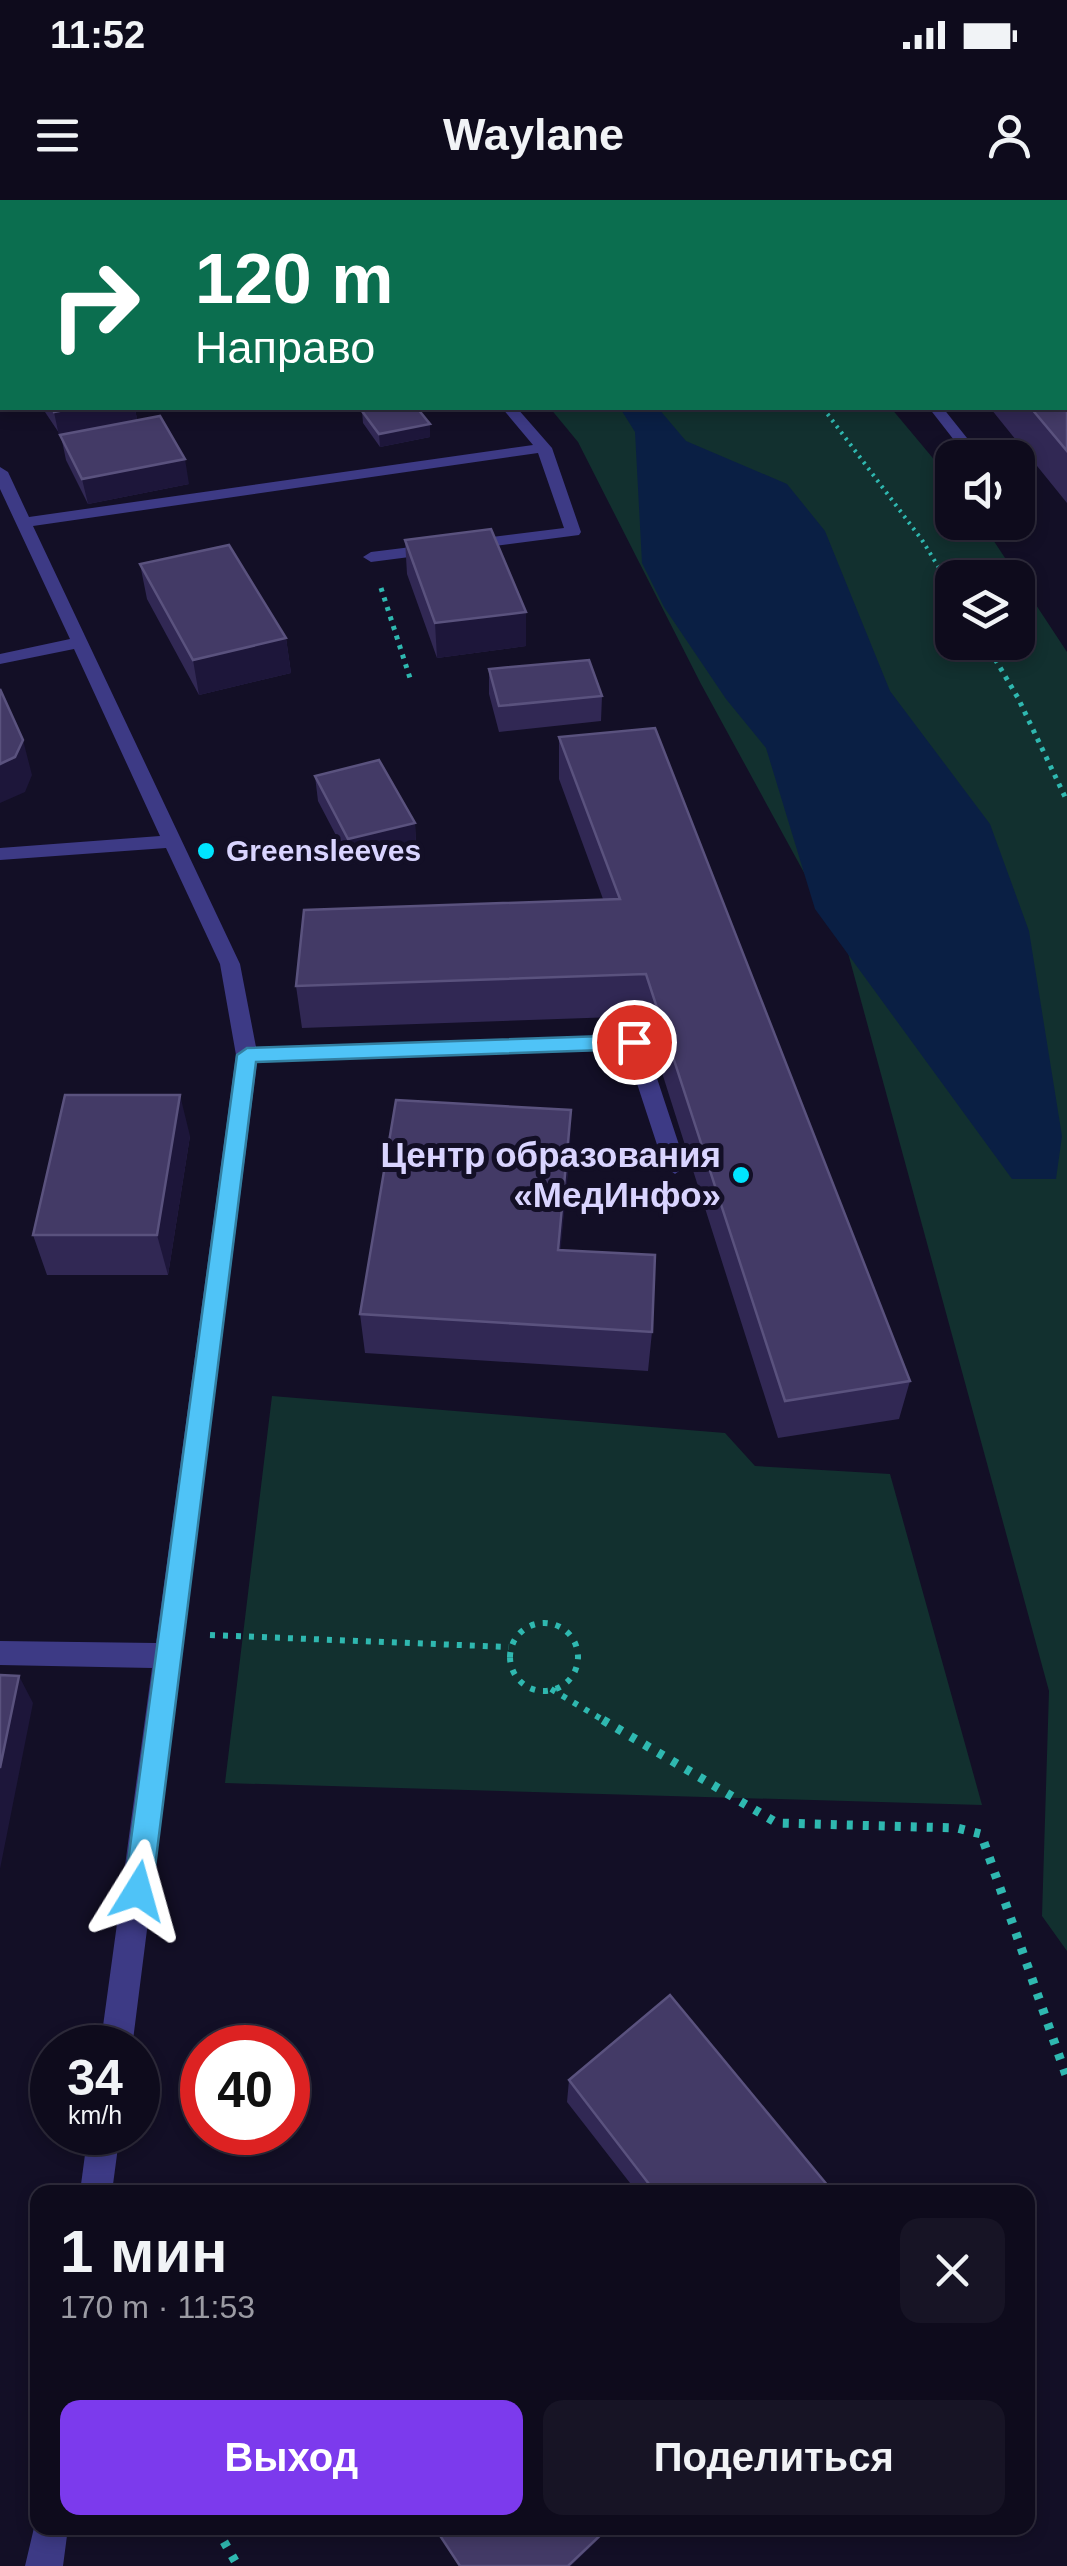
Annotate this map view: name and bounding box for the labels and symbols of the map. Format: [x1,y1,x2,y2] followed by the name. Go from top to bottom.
[226,834,421,867] place label: Greensleeves
[195,840,217,862] marker: Greensleeves
[592,1000,677,1085] pin
[380,1135,721,1214] place label: Центр образования «МедИнфо»
[730,1164,752,1186] marker: Центр образования «МедИнфо»
[86,1839,190,1943] position arrow
[180,2025,310,2155] speed limit sign: 40

